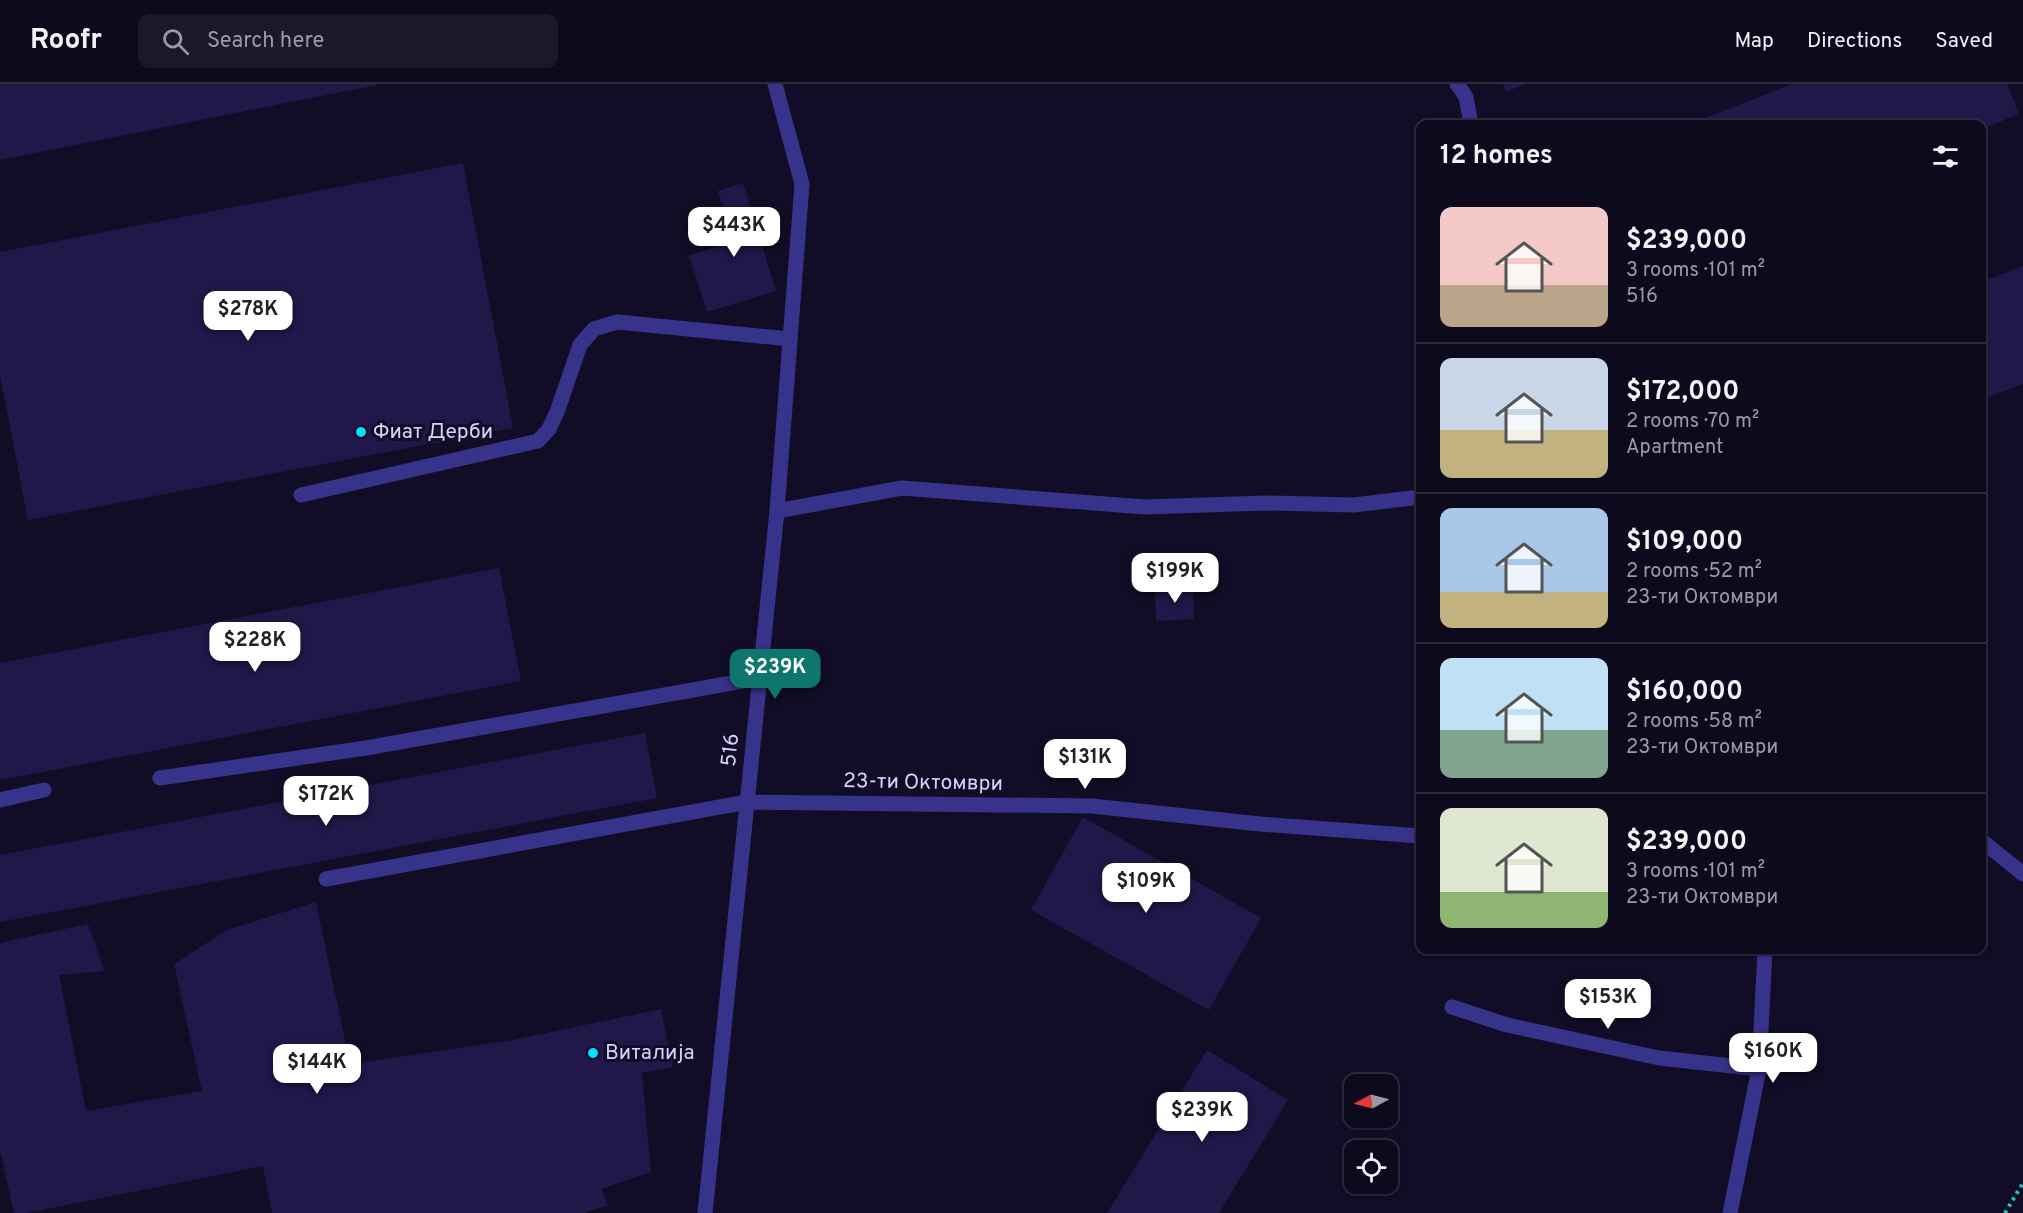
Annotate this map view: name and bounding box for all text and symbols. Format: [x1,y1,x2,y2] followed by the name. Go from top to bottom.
[138,14,558,68] search box
[30,23,102,59] text: Roofr
[159,25,192,58] icon: search
[207,28,324,55] text: Search here
[1734,28,1774,55] text: Map
[1807,28,1902,55] text: Directions
[1935,28,1993,55] text: Saved
[1440,140,1553,173] text: 12 homes
[1929,140,1962,173] icon: filters
[692,207,776,258] pin: $443K
[702,213,766,239] text: $443K
[1626,225,1747,258] text: $239,000
[1488,231,1560,303] icon: home
[1626,258,1765,284] text: 3 rooms · 101 m²
[1626,284,1658,310] text: 516
[206,291,290,342] pin: $278K
[218,297,278,323] text: $278K
[1626,376,1739,409] text: $172,000
[1488,382,1560,454] icon: home
[1626,409,1759,435] text: 2 rooms · 70 m²
[373,419,493,446] place label: Фиат Дерби
[354,425,368,439] marker: Фиат Дерби
[1626,435,1724,461] text: Apartment
[1626,526,1743,559] text: $109,000
[1488,532,1560,604] icon: home
[1133,553,1217,604] pin: $199K
[1146,559,1204,585] text: $199K
[1626,559,1762,585] text: 2 rooms · 52 m²
[1626,585,1778,611] text: 23-ти Октомври
[213,622,297,673] pin: $228K
[223,628,287,654] text: $228K
[733,649,817,700] pin: $239K
[744,655,806,681] text: $239K
[1626,676,1743,709] text: $160,000
[1488,682,1560,754] icon: home
[1626,709,1762,735] text: 2 rooms · 58 m²
[716,732,746,768] street label: 516
[1626,735,1778,761] text: 23-ти Октомври
[1043,739,1127,790] pin: $131K
[1058,745,1112,771] text: $131K
[843,768,1003,798] street label: 23-ти Октомври
[284,776,368,827] pin: $172K
[298,782,354,808] text: $172K
[1626,826,1747,859] text: $239,000
[1488,832,1560,904] icon: home
[1626,859,1765,885] text: 3 rooms · 101 m²
[1104,863,1188,914] pin: $109K
[1116,869,1176,895] text: $109K
[1626,885,1778,911] text: 23-ти Октомври
[1566,979,1650,1030] pin: $153K
[1579,985,1637,1011] text: $153K
[1731,1033,1815,1084] pin: $160K
[1743,1039,1803,1065] text: $160K
[605,1040,695,1067] place label: Виталија
[275,1044,359,1095] pin: $144K
[586,1046,600,1060] marker: Виталија
[287,1050,347,1076] text: $144K
[1344,1074,1398,1128] north arrow
[1344,1074,1398,1194] map controls
[1160,1092,1244,1143] pin: $239K
[1171,1098,1233,1124] text: $239K
[1344,1140,1398,1194] button: locate

